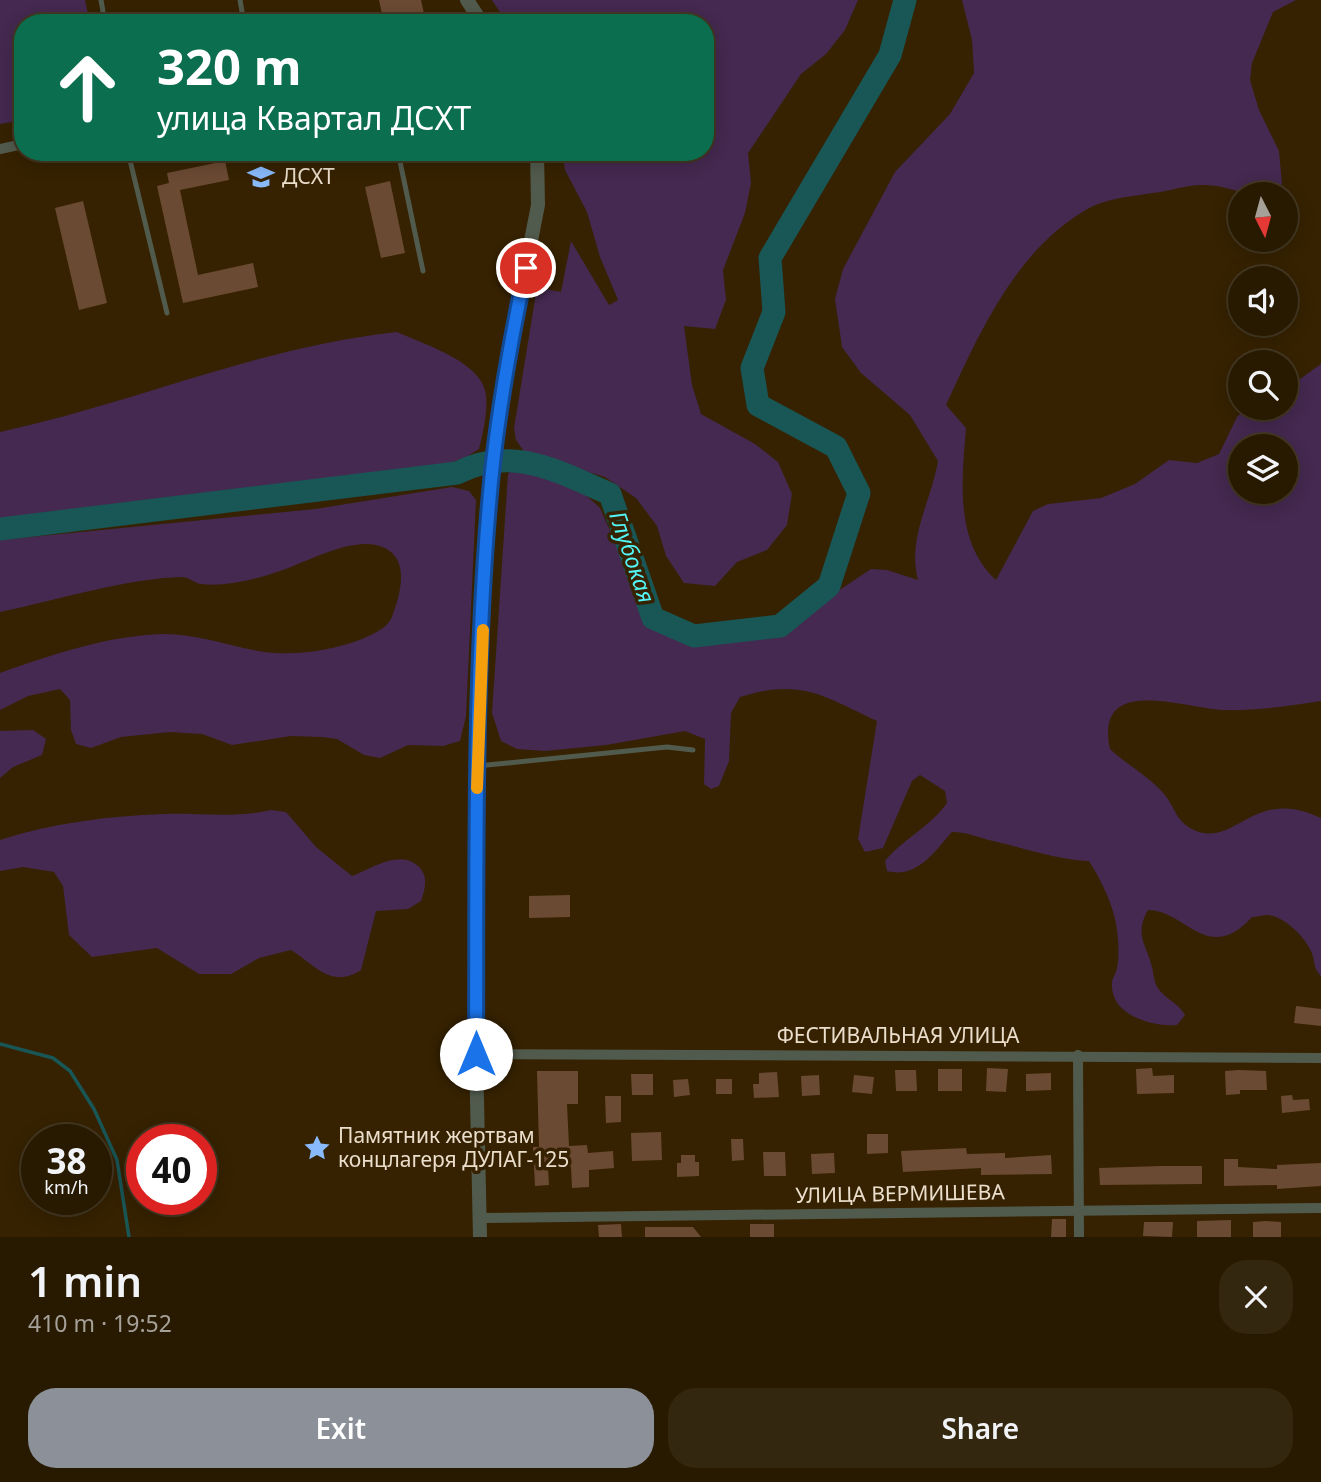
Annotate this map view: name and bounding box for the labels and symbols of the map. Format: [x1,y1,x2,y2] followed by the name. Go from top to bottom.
[246,162,276,192] school or university icon: ДСХТ
[282,162,335,190] place label: ДСХТ
[1228,182,1298,252] north arrow
[496,238,556,298] pin
[602,507,664,607] water label: Глубокая
[439,1017,513,1091] position arrow
[777,1021,1020,1049] street label: ФЕСТИВАЛЬНАЯ УЛИЦА
[338,1121,569,1173] place label: Памятник жертвам концлагеря ДУЛАГ-125
[126,1124,217,1215] speed limit sign: 40
[302,1133,332,1163] place icon: Памятник жертвам концлагеря ДУЛАГ-125
[795,1177,1006,1209] street label: УЛИЦА ВЕРМИШЕВА

